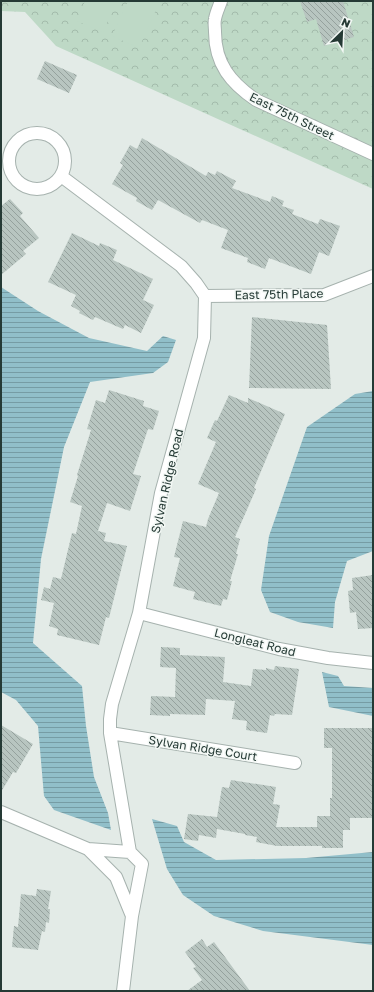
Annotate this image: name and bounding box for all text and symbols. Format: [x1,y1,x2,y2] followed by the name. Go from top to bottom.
[322,12,362,52] north arrow
[340,15,353,30] text: N
[247,89,337,143] street label: East 75th Street
[235,286,323,302] street label: East 75th Place
[148,427,186,535] street label: Sylvan Ridge Road
[213,625,297,659] street label: Longleat Road
[148,732,259,764] street label: Sylvan Ridge Court

